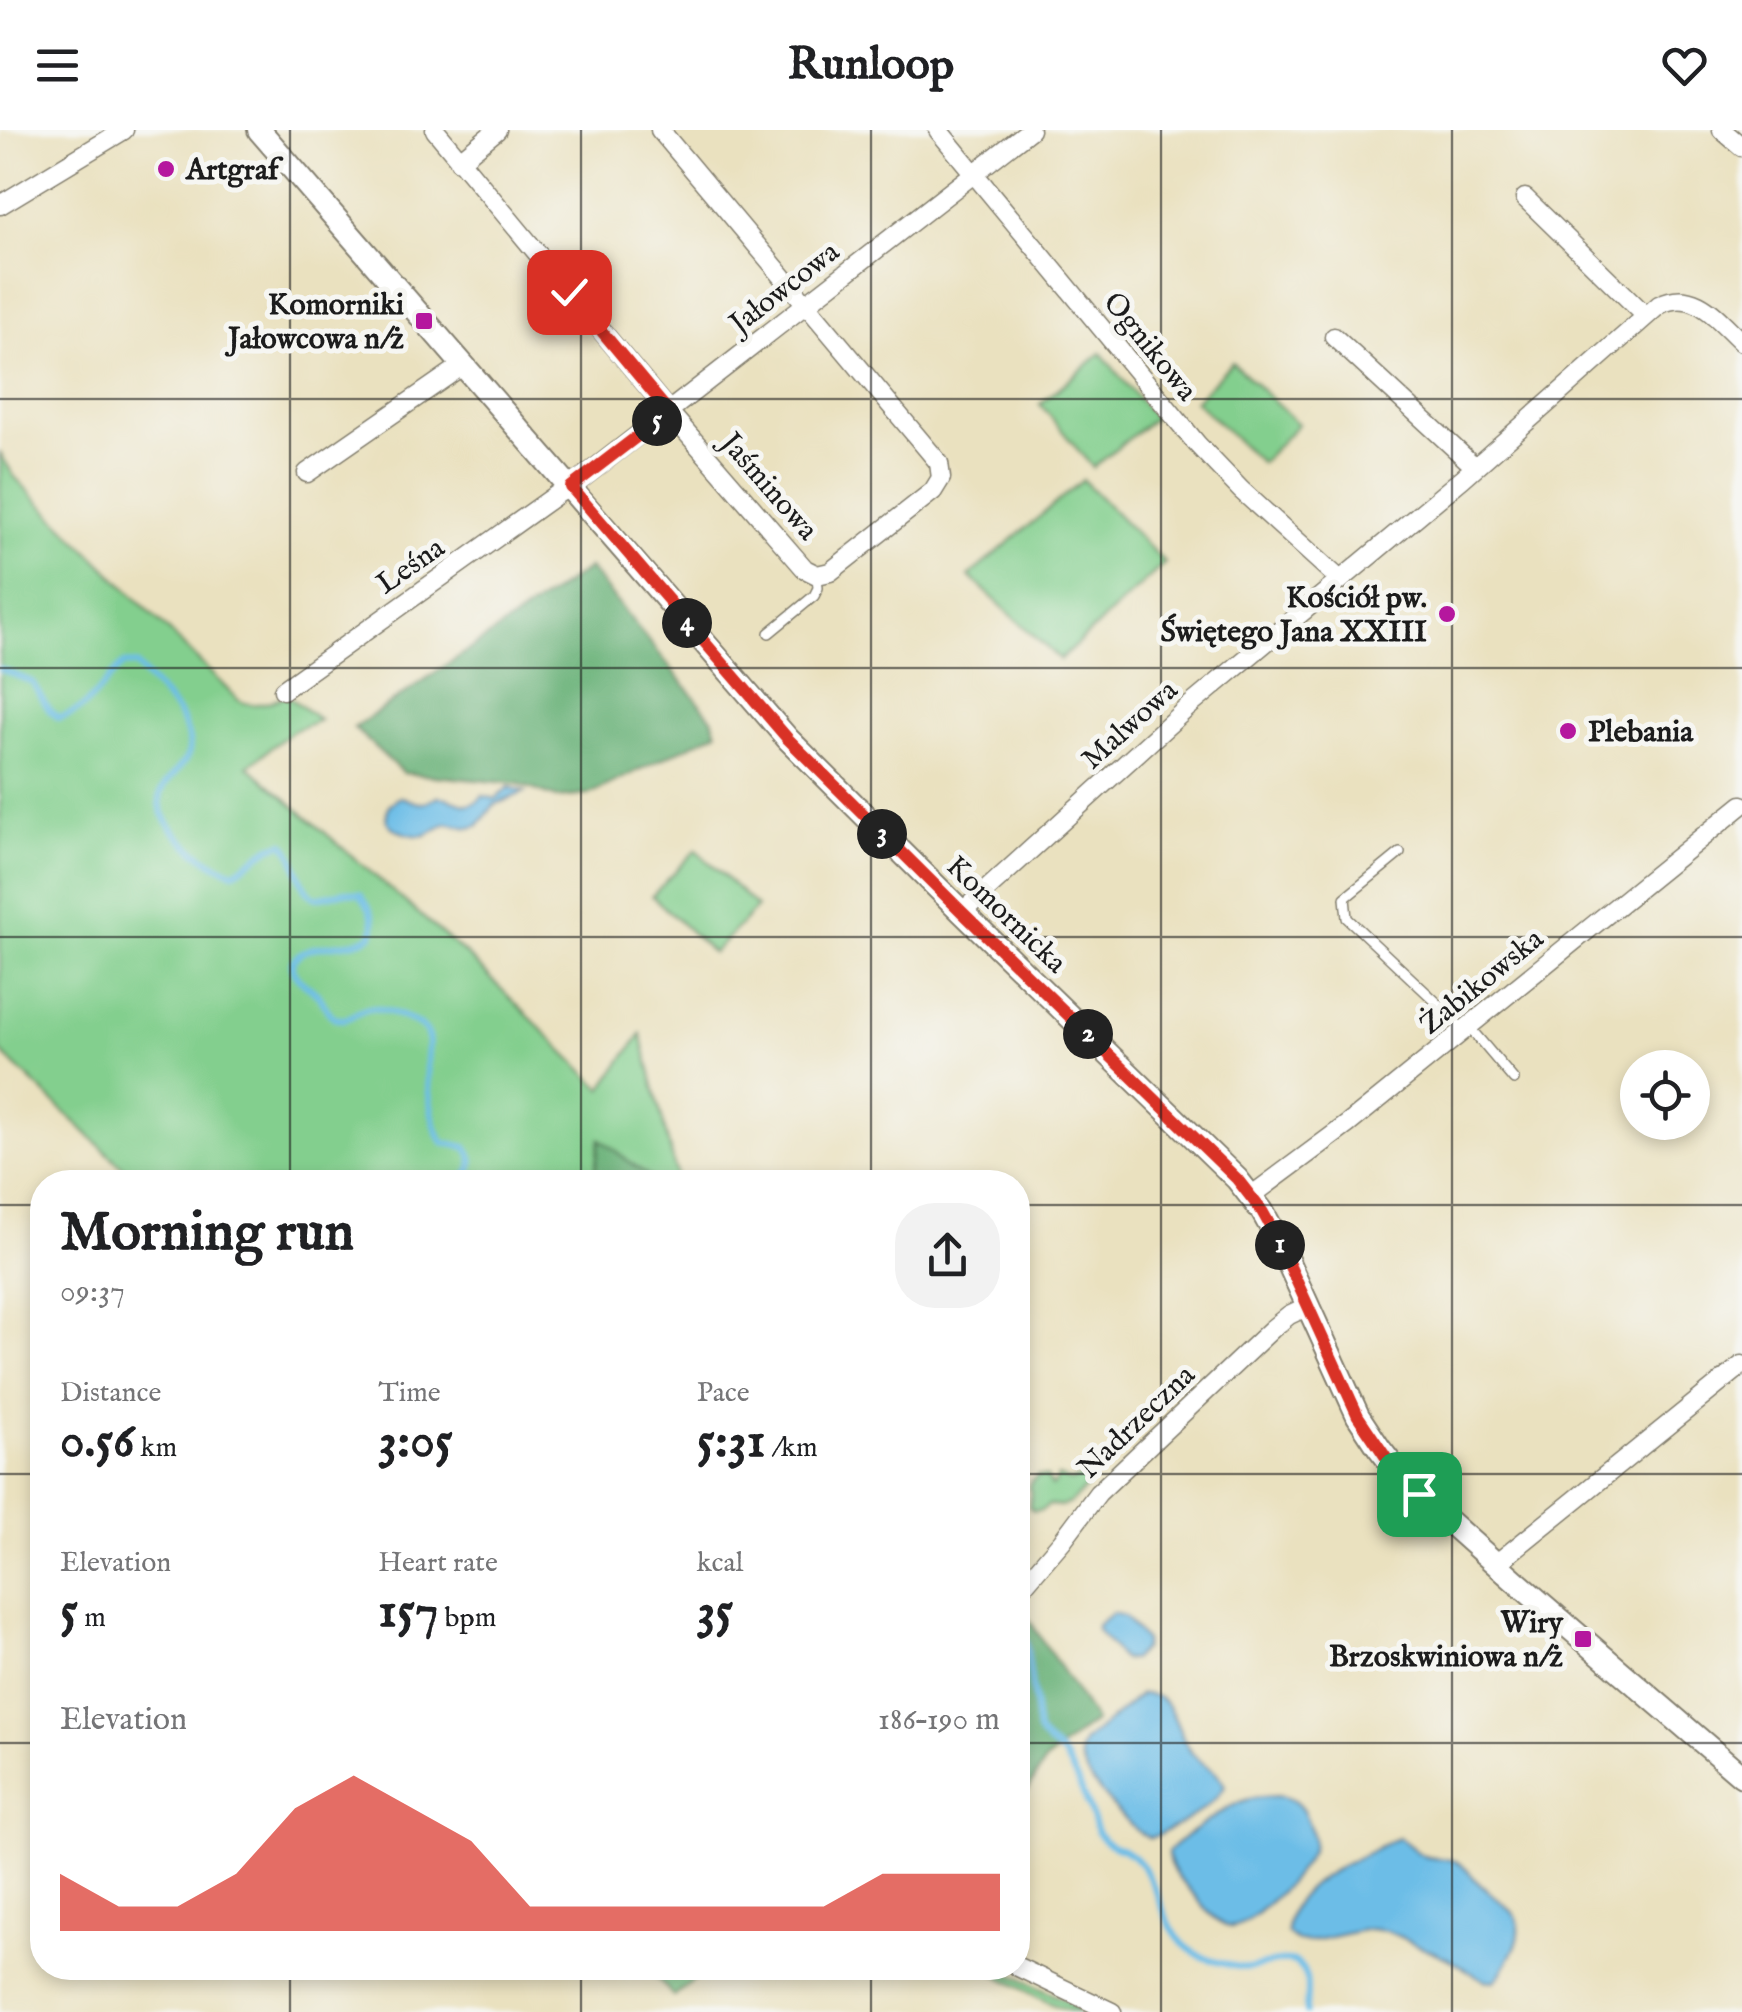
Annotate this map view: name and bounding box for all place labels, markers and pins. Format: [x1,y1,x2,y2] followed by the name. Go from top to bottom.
[185,152,284,190] place label: Artgraf
[155,158,177,180] marker: Artgraf
[527,250,612,335] pin
[224,287,404,359] place label: Komorniki Jałowcowa n/ż
[413,310,435,332] marker: Komorniki Jałowcowa n/ż
[632,396,682,446] pin: 5
[1161,580,1427,652] place label: Kościół pw. Świętego Jana XXIII
[662,598,712,648] pin: 4
[1436,603,1458,625] marker: Kościół pw. Świętego Jana XXIII
[1588,714,1694,752] place label: Plebania
[1557,720,1579,742] marker: Plebania
[857,809,907,859] pin: 3
[1063,1009,1113,1059] pin: 2
[1255,1220,1305,1270] pin: 1
[1377,1452,1462,1537] pin
[1329,1605,1564,1677] place label: Wiry Brzoskwiniowa n/ż
[1572,1628,1594,1650] marker: Wiry Brzoskwiniowa n/ż

